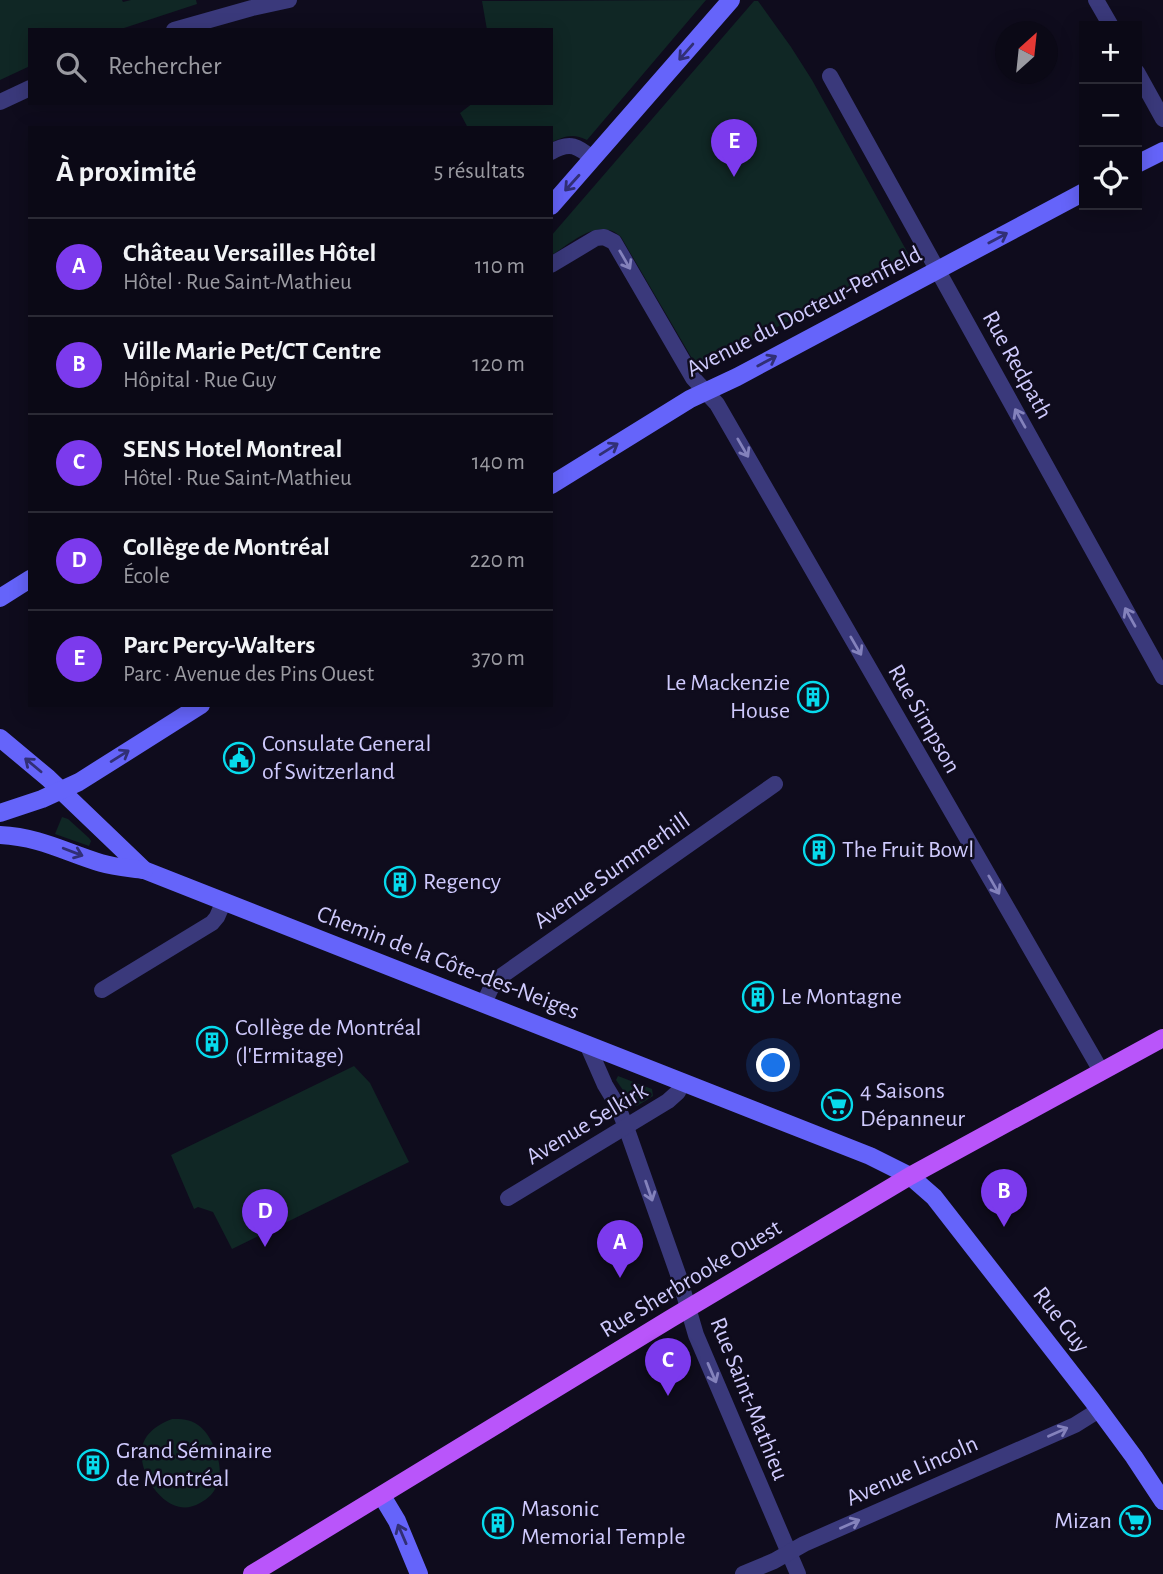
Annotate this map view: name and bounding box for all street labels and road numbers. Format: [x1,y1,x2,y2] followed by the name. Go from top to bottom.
[683,242,925,382] street label: Avenue du Docteur-Penfield
[978,307,1056,423] street label: Rue Redpath
[883,660,965,778] street label: Rue Simpson
[530,808,694,934] street label: Avenue Summerhill
[314,902,582,1024] street label: Chemin de la Côte-des-Neiges
[522,1078,652,1170] street label: Avenue Selkirk
[596,1215,786,1342] street label: Rue Sherbrooke Ouest
[1028,1283,1094,1357] street label: Rue Guy
[705,1314,793,1484] street label: Rue Saint-Mathieu
[843,1431,981,1511] street label: Avenue Lincoln

